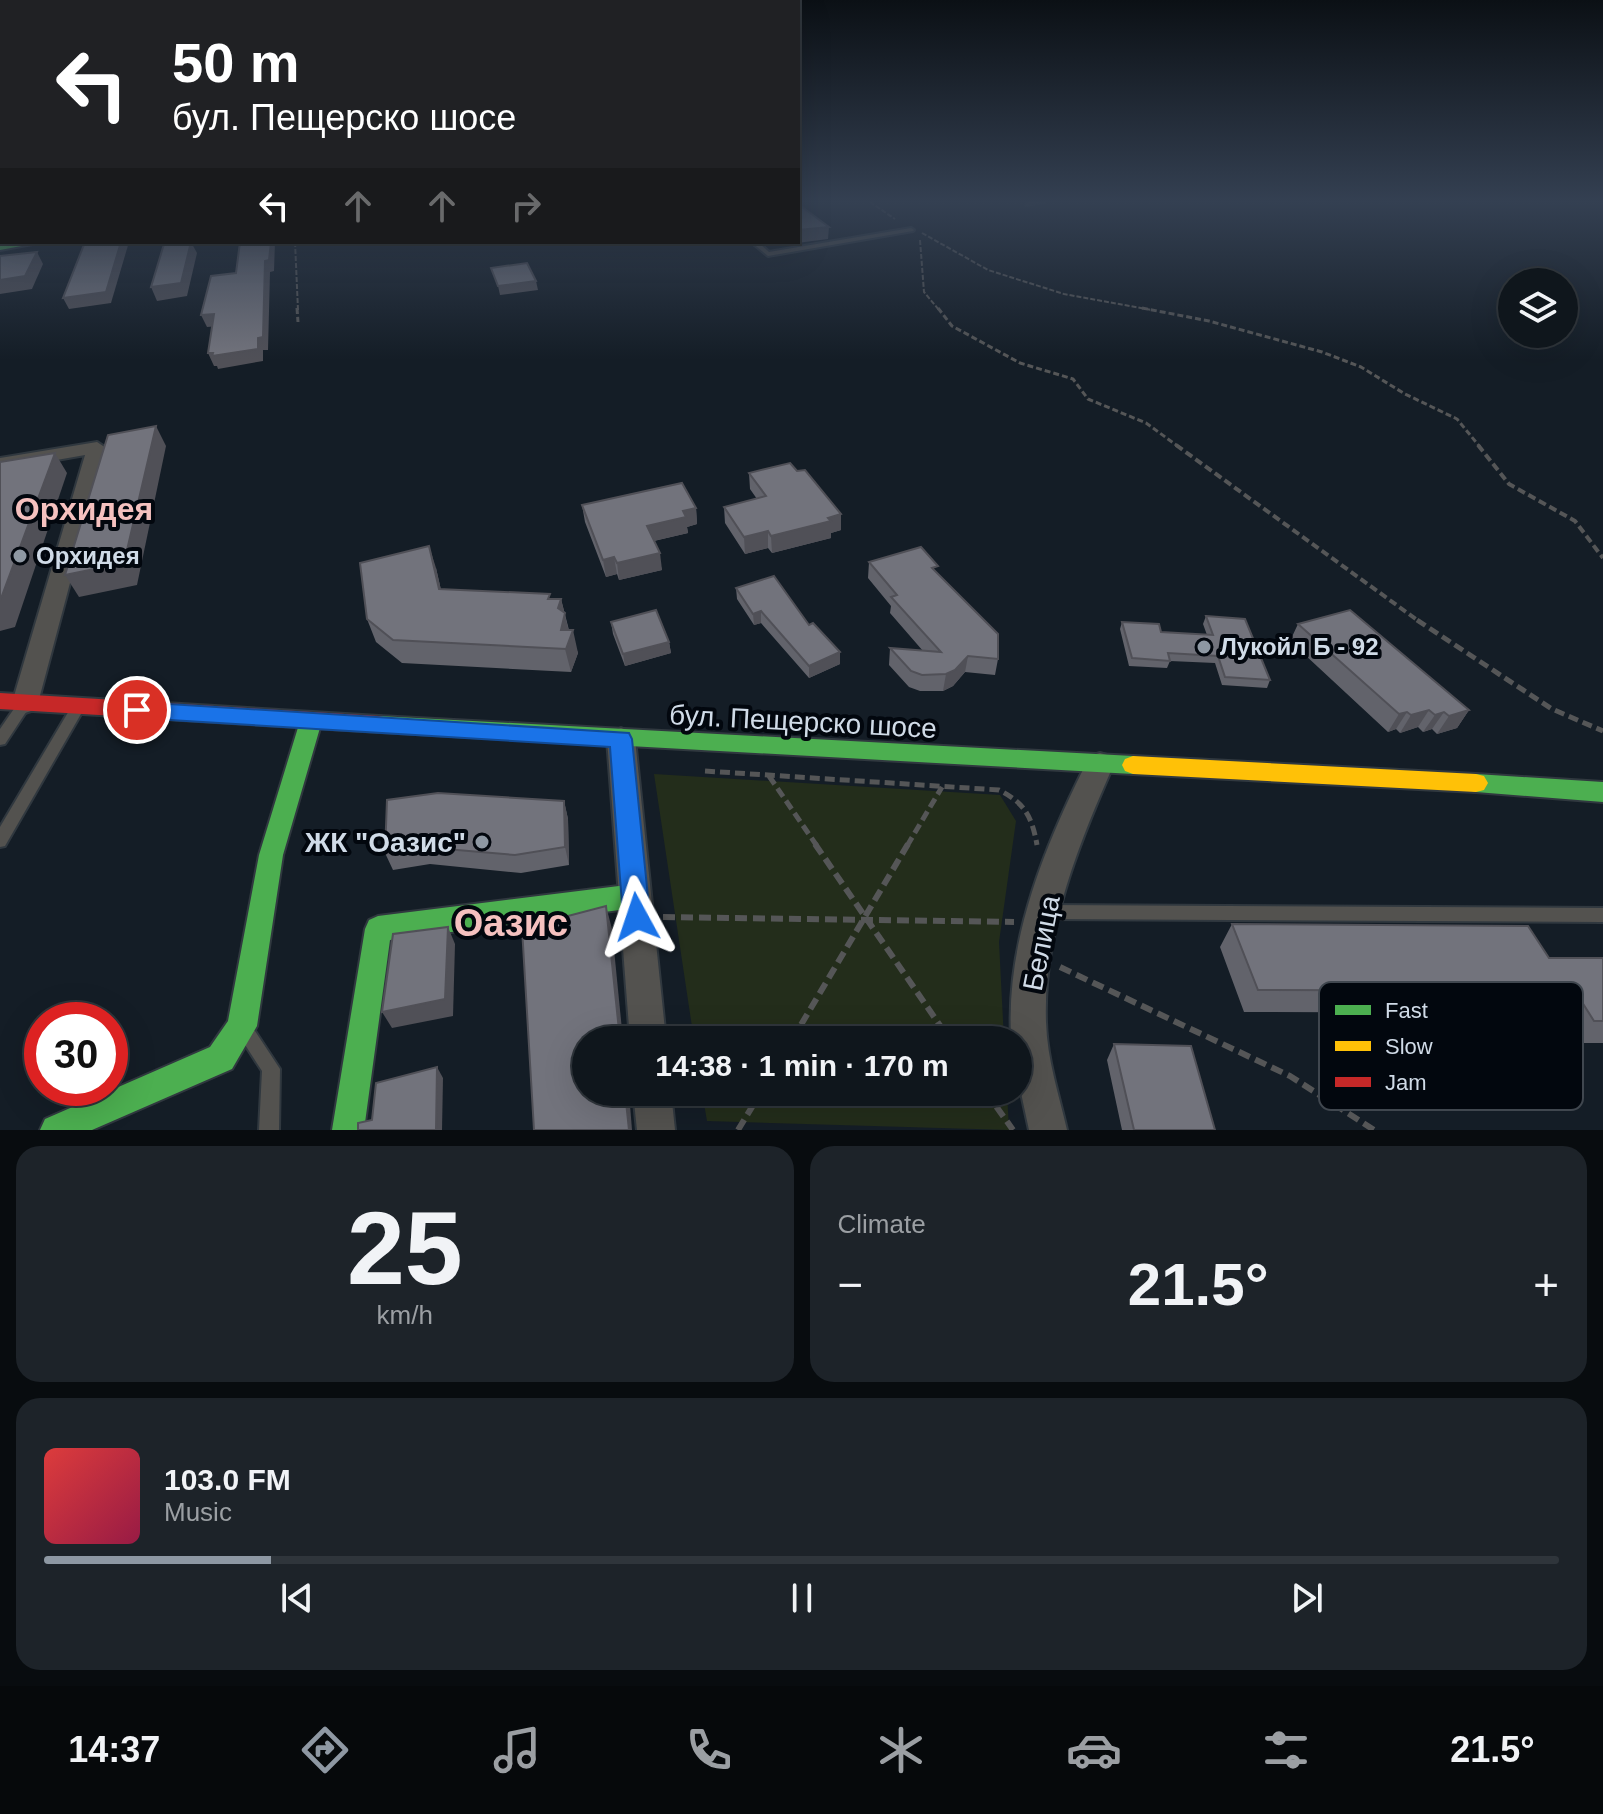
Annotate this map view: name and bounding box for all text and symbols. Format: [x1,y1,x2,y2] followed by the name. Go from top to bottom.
[172,31,300,94] text: 50 m
[40,32,144,136] icon: left
[172,97,516,138] text: бул. Пещерско шосе
[252,184,296,228] icon: left
[336,184,380,228] icon: ahead
[420,184,464,228] icon: ahead
[504,184,548,228] icon: right
[1498,268,1578,348] map controls
[1498,268,1578,348] button: layers
[15,491,153,527] district label: Орхидея
[36,542,140,569] place label: Орхидея
[11,547,29,565] marker: Орхидея
[1220,633,1378,660] place label: Лукойл Б - 92
[1195,638,1213,656] marker: Лукойл Б - 92
[103,676,171,744] pin
[115,688,159,732] icon: arrive
[668,699,937,744] street label: бул. Пещерско шосе
[304,827,466,858] place label: ЖК "Оазис"
[473,833,491,851] marker: ЖК "Оазис"
[595,875,679,959] position arrow
[1017,892,1066,993] street label: Белица
[454,902,568,944] district label: Оазис
[1319,982,1583,1110] legend
[1385,998,1428,1023] text: Fast
[24,1002,128,1106] speed limit sign: 30
[1385,1034,1433,1059] text: Slow
[655,1049,949,1082] text: 14:38 · 1 min · 170 m
[1385,1070,1427,1095] text: Jam
[347,1190,463,1306] text: 25
[838,1209,926,1239] text: Climate
[1128,1251,1269,1318] text: 21.5°
[838,1260,863,1309] text: −
[1533,1260,1559,1309] text: +
[377,1300,433,1330] text: km/h
[164,1463,291,1496] text: 103.0 FM
[164,1497,232,1527] text: Music
[275,1576,319,1620] icon: previous
[780,1576,824,1620] icon: pause
[1285,1576,1329,1620] icon: next
[297,1722,353,1778] icon: directions
[489,1722,545,1778] icon: music
[681,1722,737,1778] icon: phone
[873,1722,929,1778] icon: climate
[1066,1722,1122,1778] icon: car
[1258,1722,1314,1778] icon: filters
[68,1729,160,1770] text: 14:37
[1450,1729,1535,1770] text: 21.5°

